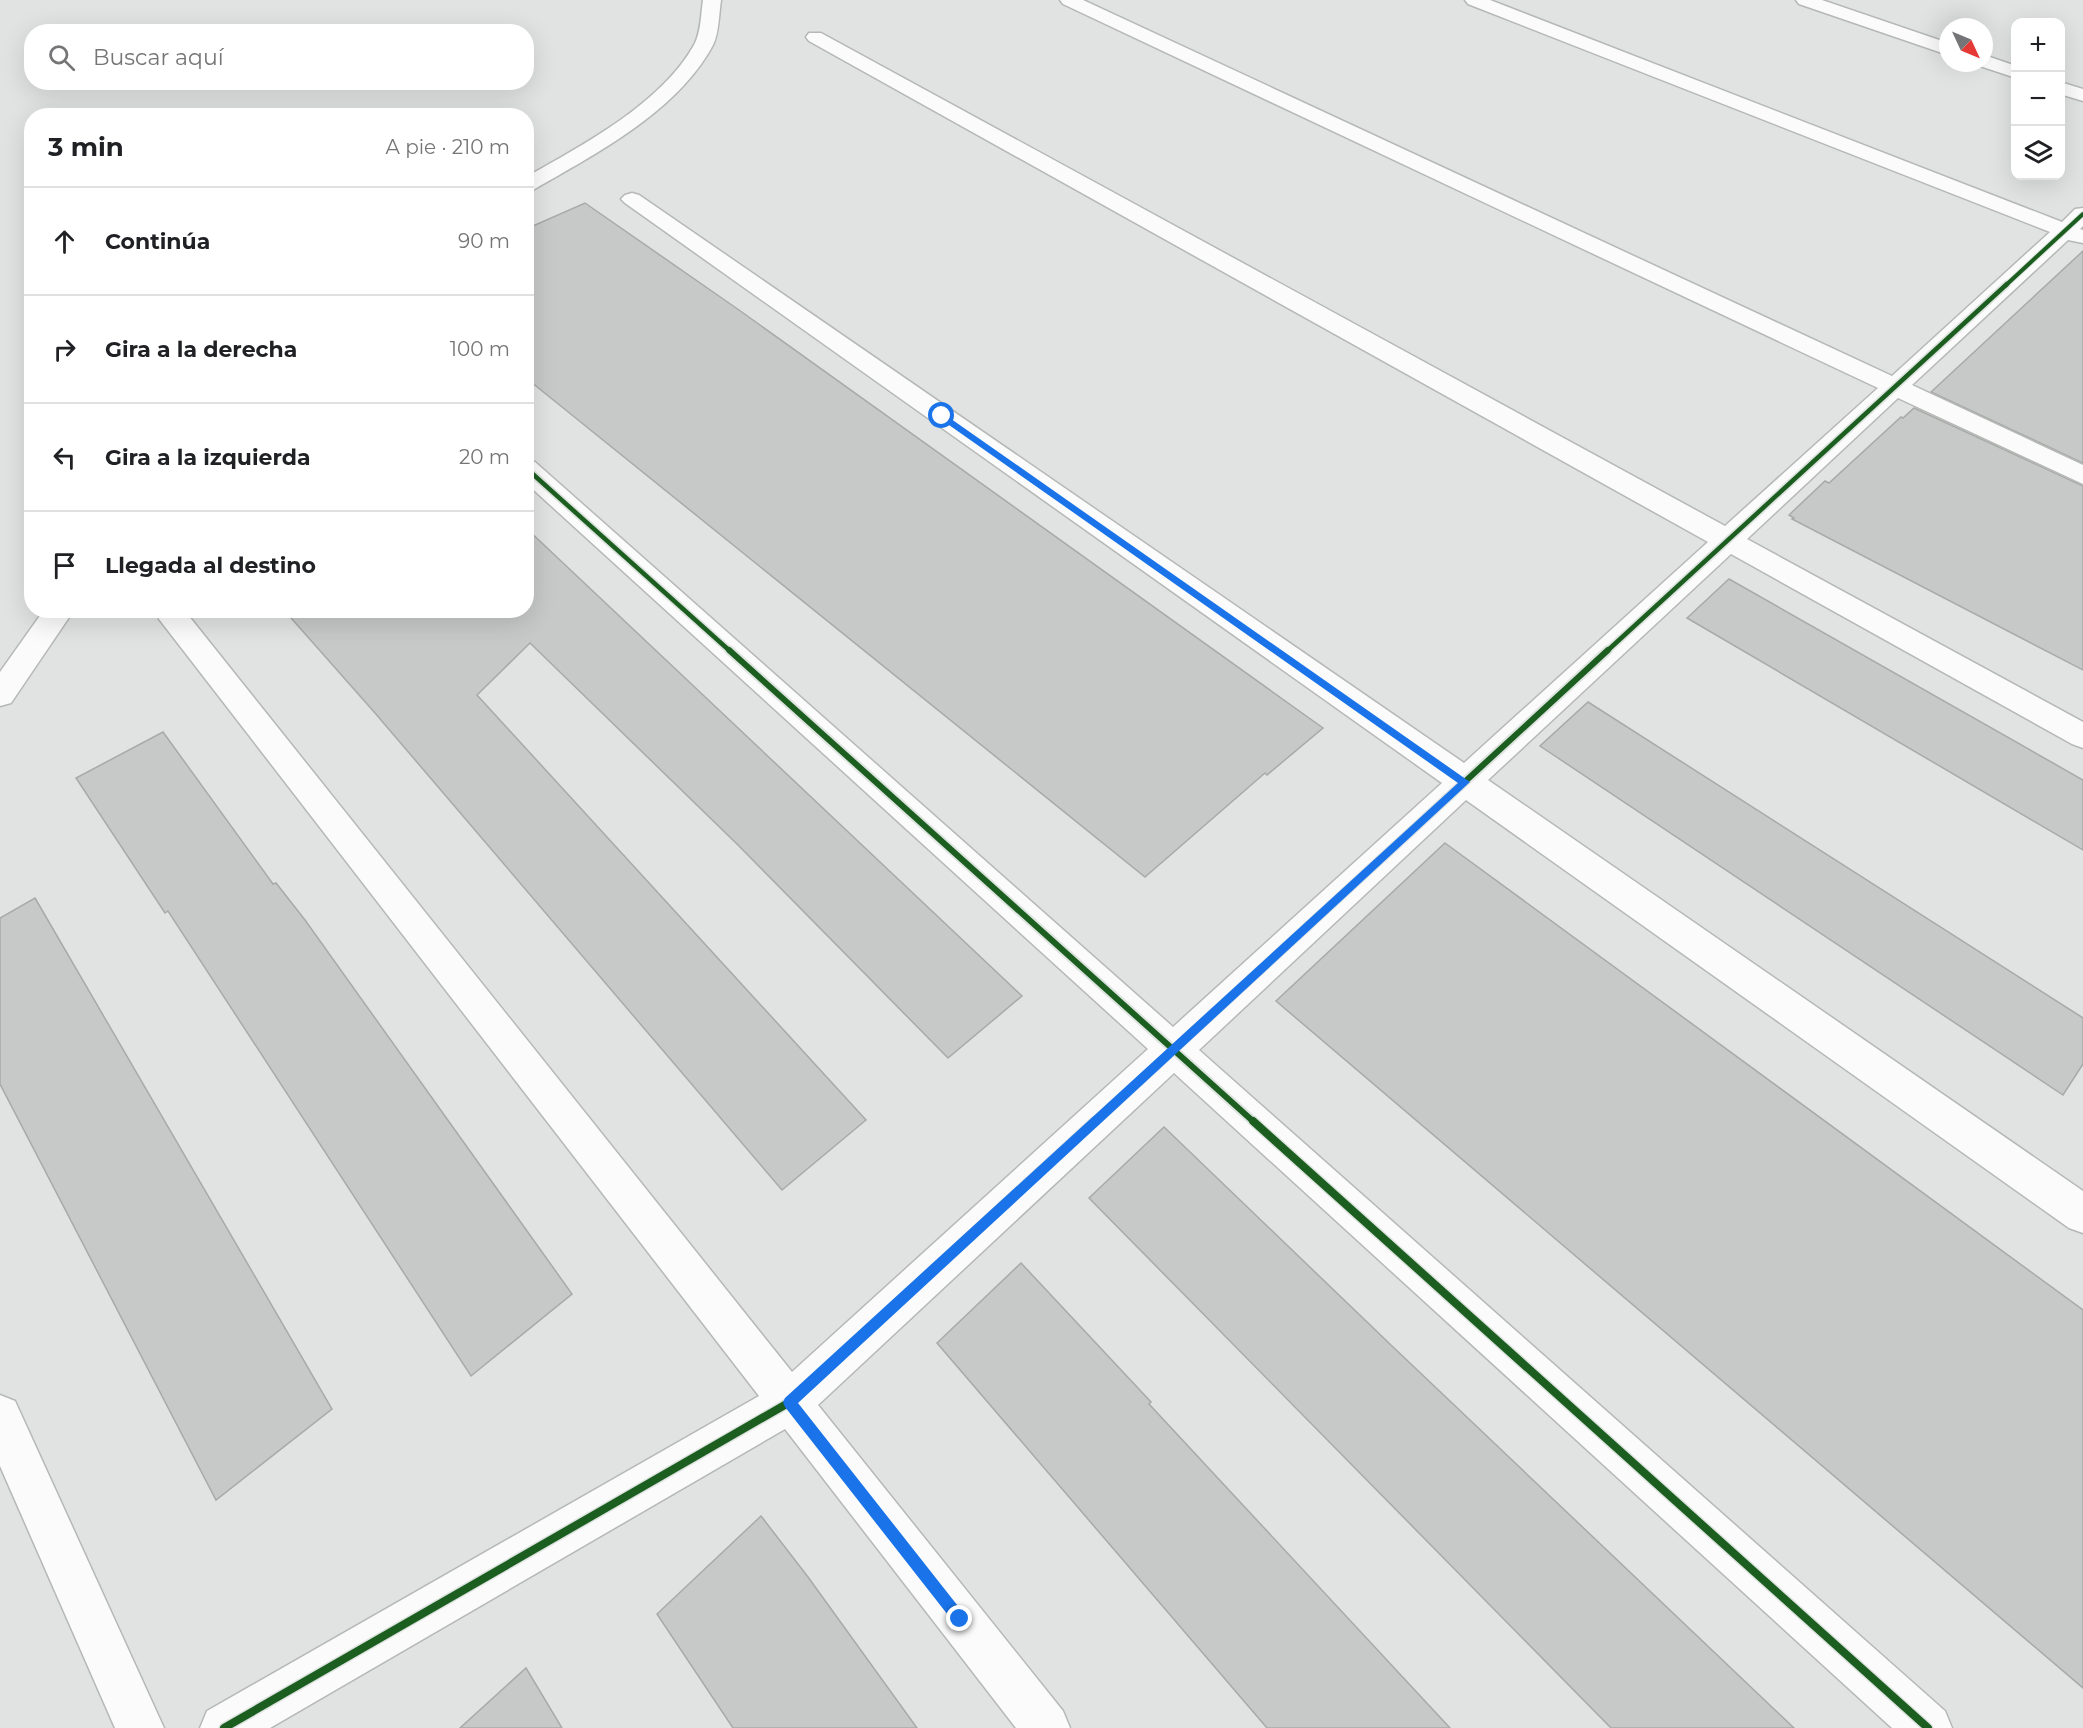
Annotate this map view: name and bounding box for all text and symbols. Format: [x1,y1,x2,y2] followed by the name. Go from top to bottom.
[1939,18,1993,72] north arrow
[2011,18,2065,180] map controls
[2011,18,2065,72] button: +
[24,24,534,90] search box
[45,41,78,74] icon: search
[93,44,224,71] text: Buscar aquí
[2011,72,2065,126] button: −
[2011,126,2065,180] button: layers
[48,131,124,163] text: 3 min
[386,135,510,159] text: A pie · 210 m
[48,225,81,258] icon: ahead
[105,228,210,255] text: Continúa
[458,229,510,253] text: 90 m
[48,333,81,366] icon: right
[105,336,297,363] text: Gira a la derecha
[450,337,510,361] text: 100 m
[928,402,954,428] route start
[48,441,81,474] icon: left
[105,444,311,471] text: Gira a la izquierda
[459,445,510,469] text: 20 m
[48,549,81,582] icon: arrive
[105,552,316,579] text: Llegada al destino
[946,1605,972,1631] route end

